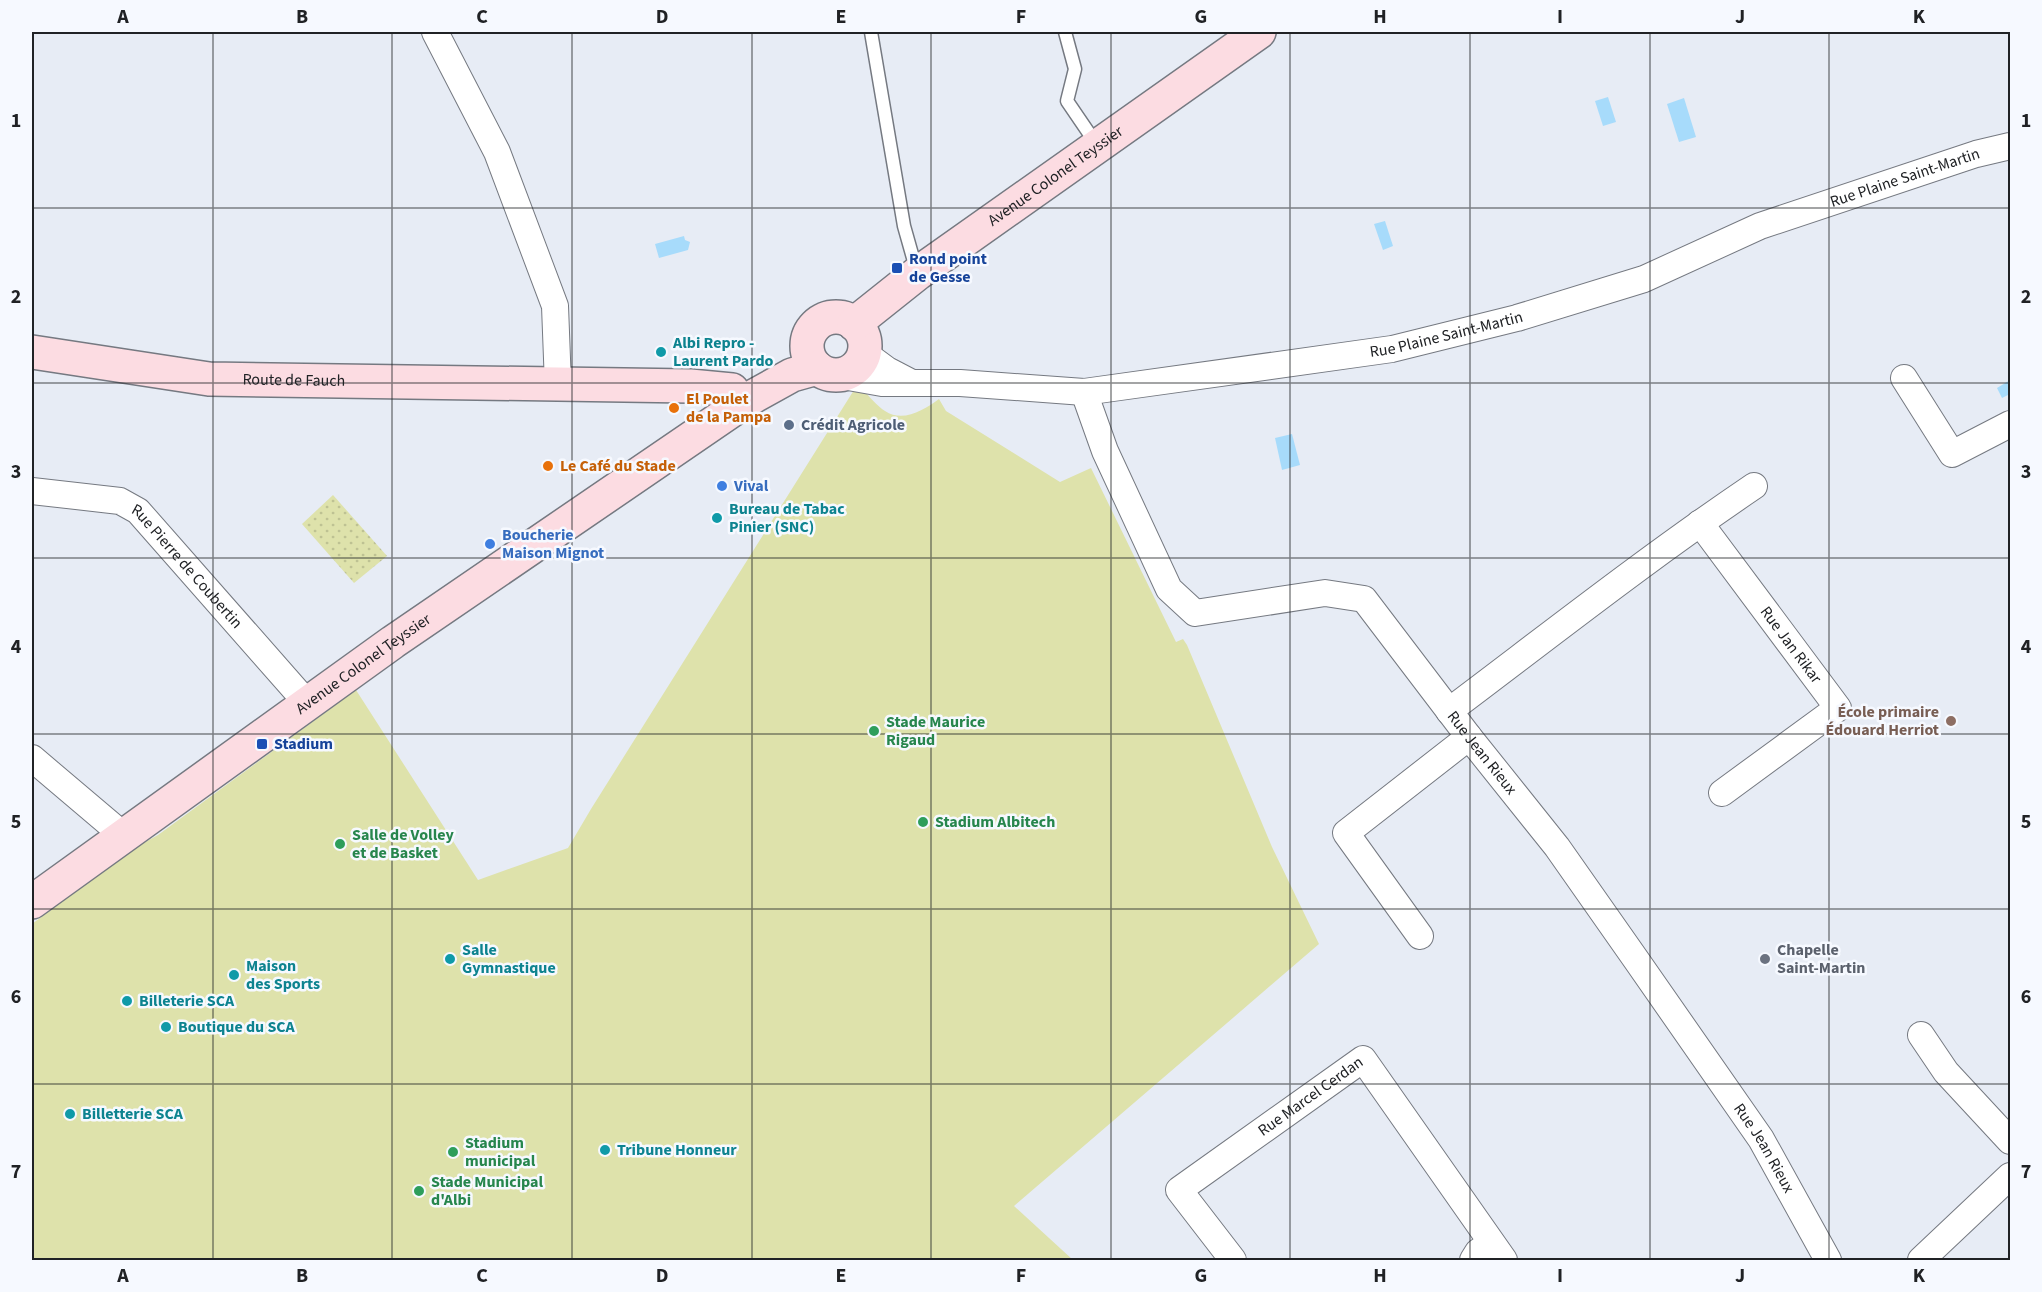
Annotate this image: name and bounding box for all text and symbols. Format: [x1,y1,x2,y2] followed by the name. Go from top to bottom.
[116,3,129,31] text: A
[296,3,308,31] text: B
[476,3,488,31] text: C
[656,3,668,31] text: D
[836,3,846,31] text: E
[1016,3,1026,31] text: F
[1195,3,1207,31] text: G
[1373,3,1387,31] text: H
[1557,3,1563,31] text: I
[1735,3,1745,31] text: J
[1913,3,1926,31] text: K
[11,107,21,135] text: 1
[2021,107,2031,135] text: 1
[983,120,1128,231] street label: Avenue Colonel Teyssier
[1827,142,1983,213] street label: Rue Plaine Saint-Martin
[909,248,987,288] place label: Rond point de Gesse
[890,261,904,275] marker: Rond point de Gesse
[11,283,21,311] text: 2
[2021,283,2031,311] text: 2
[1368,306,1526,363] street label: Rue Plaine Saint-Martin
[672,332,774,372] place label: Albi Repro - Laurent Pardo
[654,345,668,359] marker: Albi Repro - Laurent Pardo
[242,368,346,392] street label: Route de Fauch
[686,388,771,428] place label: El Poulet de la Pampa
[667,401,681,415] marker: El Poulet de la Pampa
[801,414,905,436] place label: Crédit Agricole
[782,418,796,432] marker: Crédit Agricole
[560,455,676,477] place label: Le Café du Stade
[11,458,21,486] text: 3
[2021,458,2031,486] text: 3
[541,459,555,473] marker: Le Café du Stade
[733,475,769,497] place label: Vival
[715,479,729,493] marker: Vival
[729,498,845,538] place label: Bureau de Tabac Pinier (SNC)
[128,499,248,633] street label: Rue Pierre de Coubertin
[710,511,724,525] marker: Bureau de Tabac Pinier (SNC)
[502,524,604,564] place label: Boucherie Maison Mignot
[483,537,497,551] marker: Boucherie Maison Mignot
[1755,602,1827,688] street label: Rue Jan Rikar
[291,608,436,720] street label: Avenue Colonel Teyssier
[11,633,22,661] text: 4
[2021,633,2032,661] text: 4
[1825,701,1939,741] place label: École primaire Édouard Herriot
[1442,706,1522,799] street label: Rue Jean Rieux
[886,711,985,751] place label: Stade Maurice Rigaud
[1944,714,1958,728] marker: École primaire Édouard Herriot
[867,724,881,738] marker: Stade Maurice Rigaud
[274,733,333,755] place label: Stadium
[255,737,269,751] marker: Stadium
[11,808,21,836] text: 5
[2021,808,2031,836] text: 5
[935,811,1055,833] place label: Stadium Albitech
[916,815,930,829] marker: Stadium Albitech
[352,824,454,864] place label: Salle de Volley et de Basket
[333,837,347,851] marker: Salle de Volley et de Basket
[462,939,556,979] place label: Salle Gymnastique
[1777,939,1865,979] place label: Chapelle Saint-Martin
[443,952,457,966] marker: Salle Gymnastique
[1758,952,1772,966] marker: Chapelle Saint-Martin
[246,955,320,995] place label: Maison des Sports
[227,968,241,982] marker: Maison des Sports
[11,983,21,1011] text: 6
[2021,983,2031,1011] text: 6
[139,990,235,1012] place label: Billeterie SCA
[120,994,134,1008] marker: Billeterie SCA
[178,1016,296,1038] place label: Boutique du SCA
[159,1020,173,1034] marker: Boutique du SCA
[1254,1051,1368,1141] street label: Rue Marcel Cerdan
[1728,1099,1800,1197] street label: Rue Jean Rieux
[82,1103,184,1125] place label: Billetterie SCA
[63,1107,77,1121] marker: Billetterie SCA
[465,1132,536,1172] place label: Stadium municipal
[617,1139,737,1161] place label: Tribune Honneur
[598,1143,612,1157] marker: Tribune Honneur
[446,1145,460,1159] marker: Stadium municipal
[11,1158,21,1186] text: 7
[2021,1158,2031,1186] text: 7
[431,1171,544,1211] place label: Stade Municipal d'Albi
[412,1184,426,1198] marker: Stade Municipal d'Albi
[116,1262,129,1290] text: A
[296,1262,308,1290] text: B
[476,1262,488,1290] text: C
[656,1262,668,1290] text: D
[836,1262,846,1290] text: E
[1016,1262,1026,1290] text: F
[1195,1262,1207,1290] text: G
[1373,1262,1387,1290] text: H
[1557,1262,1563,1290] text: I
[1735,1262,1745,1290] text: J
[1913,1262,1926,1290] text: K

